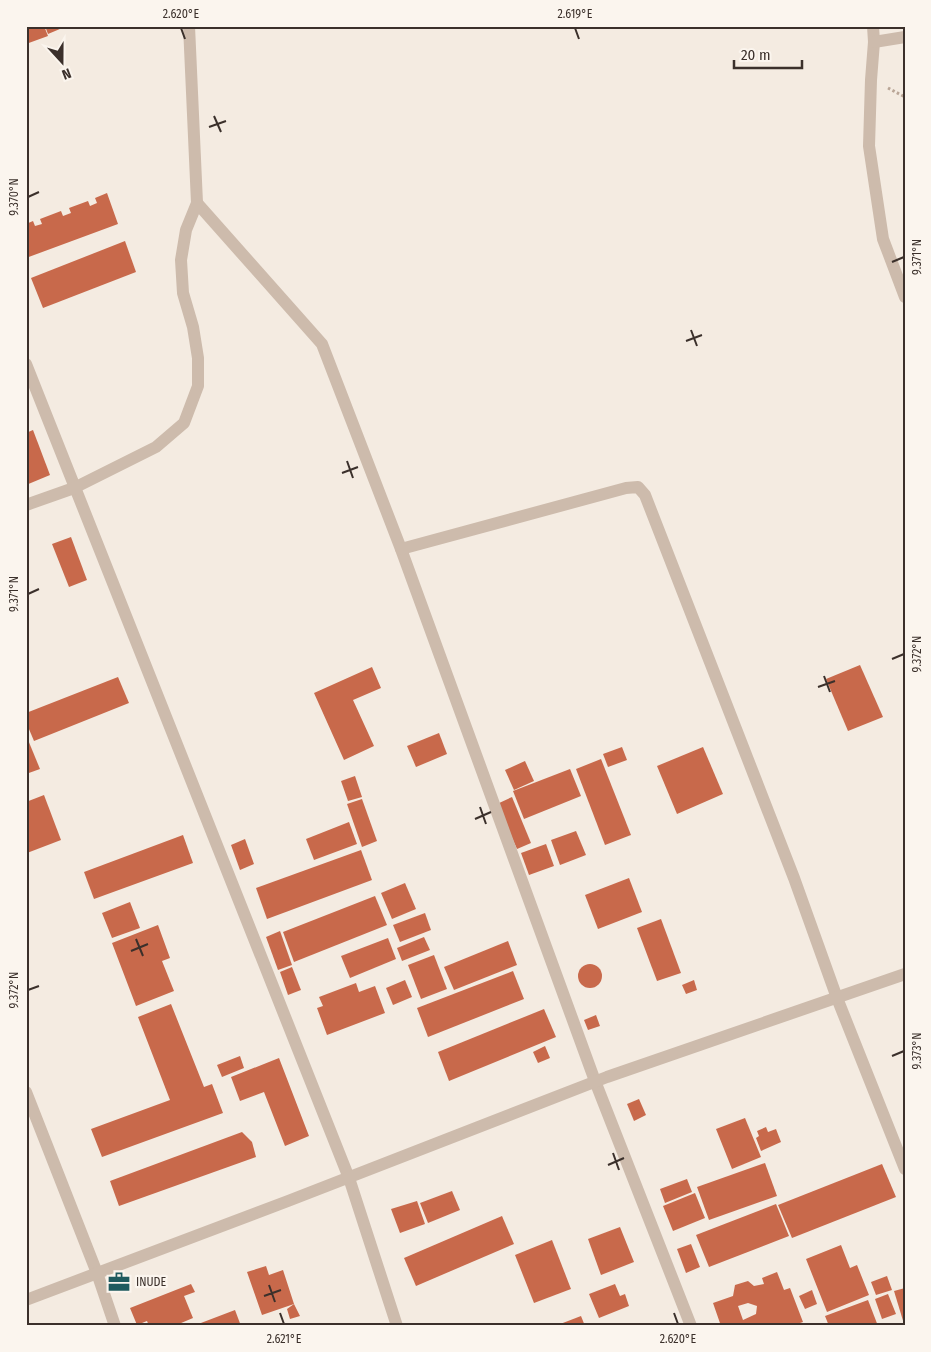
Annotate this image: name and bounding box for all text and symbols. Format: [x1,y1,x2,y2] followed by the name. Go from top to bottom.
[163,7,200,21] text: 2.620°E
[558,7,593,21] text: 2.619°E
[38,38,88,88] north arrow
[734,38,801,70] scale bar
[741,46,771,64] text: 20 m
[60,64,73,83] text: N
[7,178,21,216] text: 9.370°N
[910,239,924,275] text: 9.371°N
[7,576,21,612] text: 9.371°N
[910,636,924,672] text: 9.372°N
[7,972,21,1008] text: 9.372°N
[910,1033,924,1069] text: 9.373°N
[106,1269,132,1295] office icon: INUDE
[136,1275,166,1289] place label: INUDE
[267,1332,302,1346] text: 2.621°E
[660,1332,697,1346] text: 2.620°E

